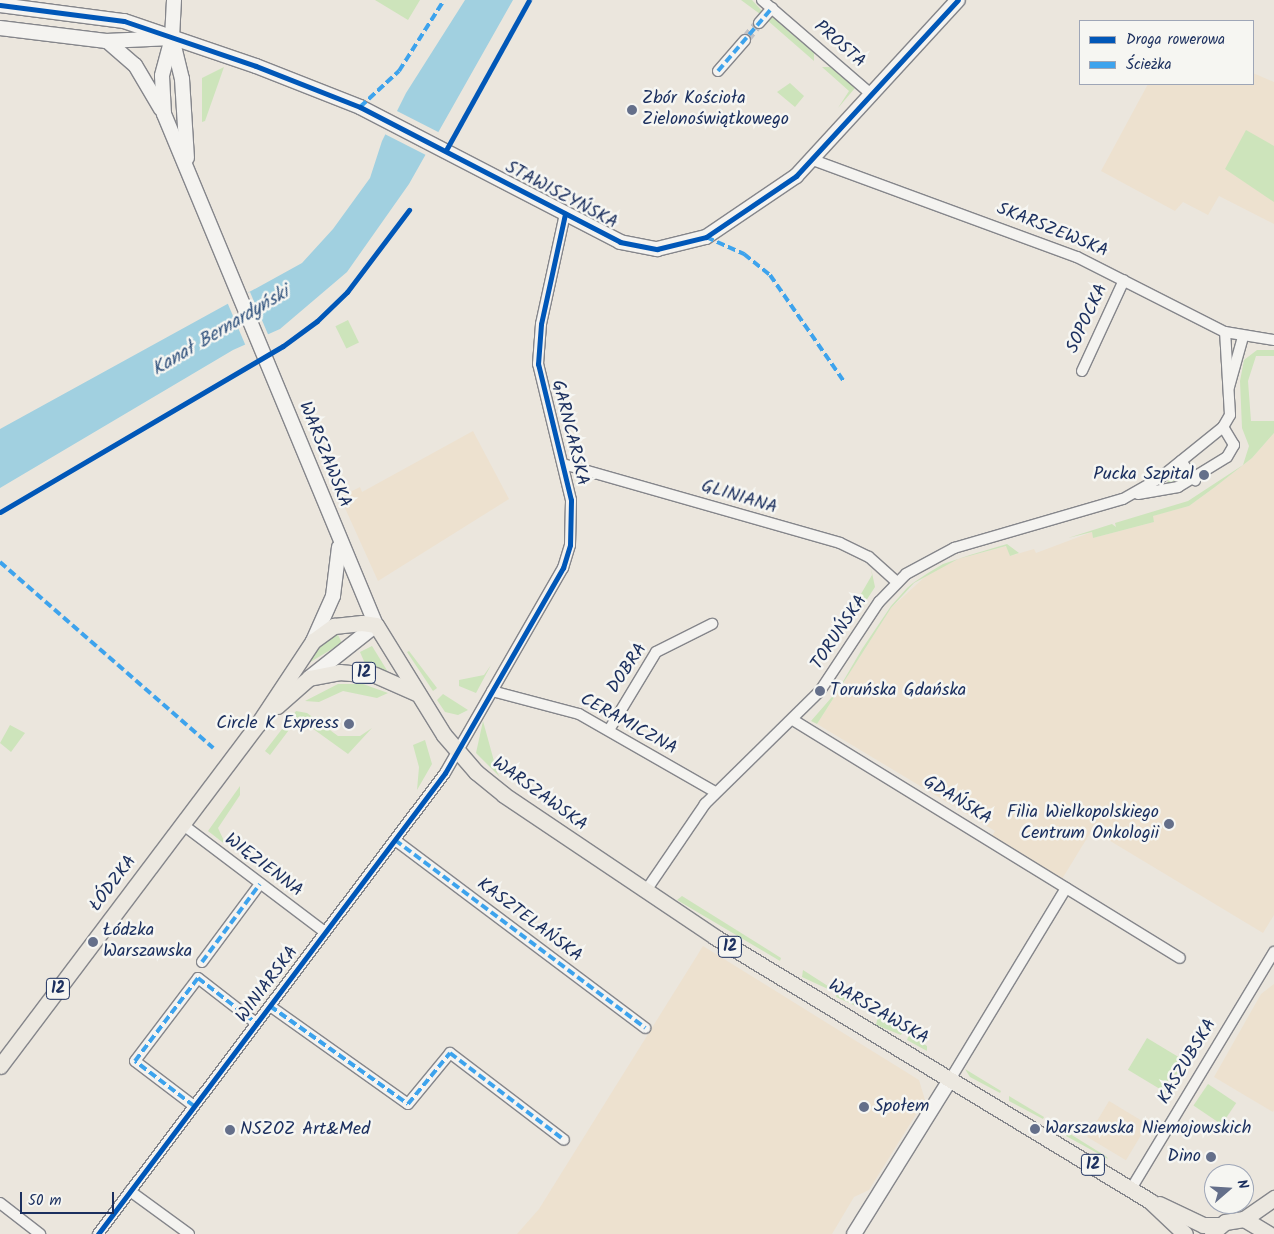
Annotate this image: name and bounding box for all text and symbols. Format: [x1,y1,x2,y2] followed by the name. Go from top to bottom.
[809,17,869,73] street label: PROSTA
[1079,20,1254,85] legend
[1126,28,1225,52] text: Droga rowerowa
[1126,53,1171,77] text: Ścieżka
[642,89,789,132] place label: Zbór Kościoła Zielonoświątkowego
[626,104,638,116] marker: Zbór Kościoła Zielonoświątkowego
[501,157,621,235] street label: STAWISZYŃSKA
[993,199,1111,263] street label: SKARSZEWSKA
[1063,281,1113,357] street label: SOPOCKA
[148,282,294,382] water label: Kanał Bernardyński
[545,378,593,488] street label: GARNCARSKA
[293,399,355,511] street label: WARSZAWSKA
[1093,464,1194,486] place label: Pucka Szpital
[1198,469,1210,481] marker: Pucka Szpital
[698,476,780,520] street label: GLINIANA
[807,592,873,674] street label: TORUŃSKA
[604,640,652,698] street label: DOBRA
[352,660,376,686] road number: 12
[830,680,966,702] place label: Toruńska Gdańska
[814,685,826,697] marker: Toruńska Gdańska
[576,689,680,761] street label: CERAMICZNA
[216,713,339,735] place label: Circle K Express
[343,718,355,730] marker: Circle K Express
[487,753,591,837] street label: WARSZAWSKA
[919,771,995,831] street label: GDAŃSKA
[1007,803,1159,846] place label: Filia Wielkopolskiego Centrum Onkologii
[1163,818,1175,830] marker: Filia Wielkopolskiego Centrum Onkologii
[219,829,307,903] street label: WIĘZIENNA
[86,852,142,916] street label: ŁÓDZKA
[472,874,586,968] street label: KASZTELAŃSKA
[103,921,192,964] place label: Łódzka Warszawska
[718,934,742,960] road number: 12
[87,936,99,948] marker: Łódzka Warszawska
[232,943,304,1027] street label: WINIARSKA
[46,976,70,1002] road number: 12
[824,976,932,1050] street label: WARSZAWSKA
[1154,1015,1222,1109] street label: KASZUBSKA
[874,1096,929,1118] place label: Społem
[858,1101,870,1113] marker: Społem
[1045,1118,1251,1140] place label: Warszawska Niemojowskich
[240,1119,370,1141] place label: NSZOZ Art&Med
[1029,1123,1041,1135] marker: Warszawska Niemojowskich
[224,1124,236,1136] marker: NSZOZ Art&Med
[1167,1146,1201,1168] place label: Dino
[1205,1151,1217,1163] marker: Dino
[1080,1152,1106,1178] road number: 12
[1204,1164,1254,1214] north arrow
[1230,1177,1254,1192] text: N
[22,1182,116,1214] scale bar
[28,1189,62,1213] text: 50 m

